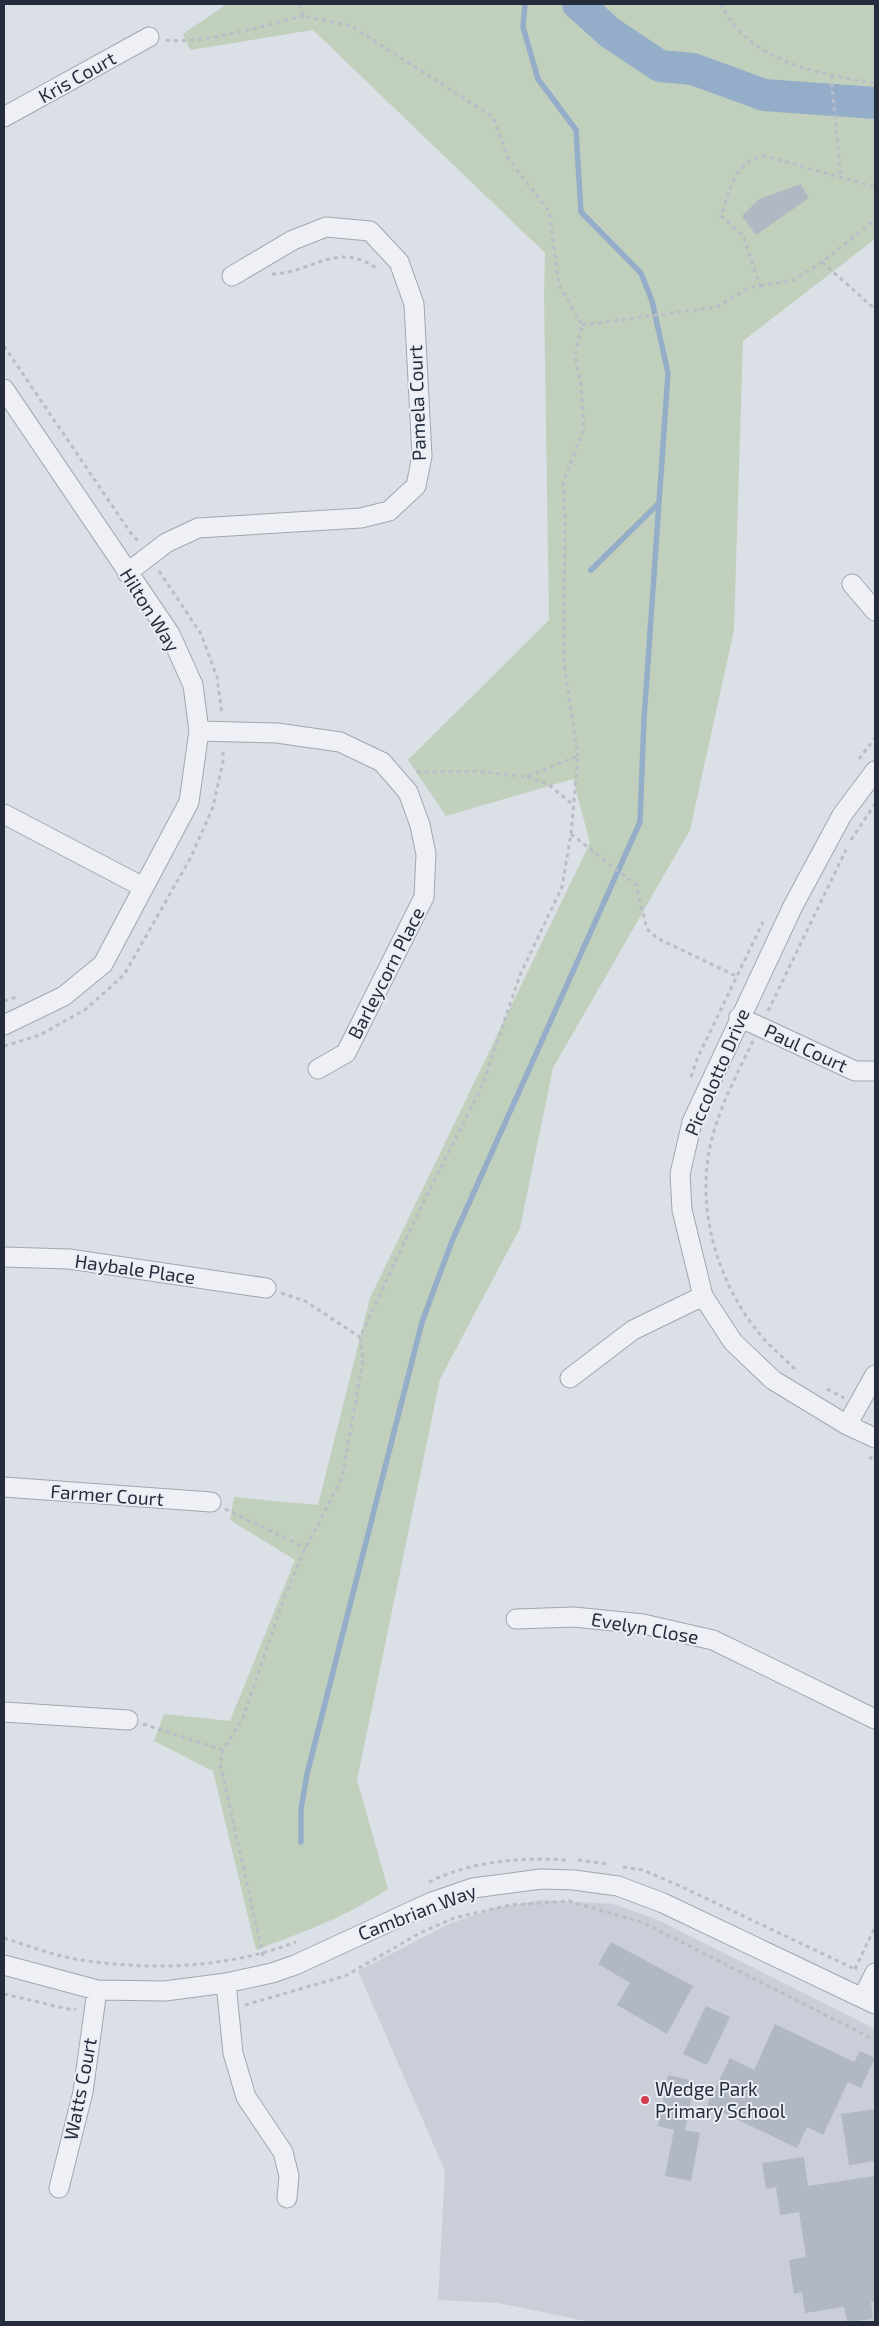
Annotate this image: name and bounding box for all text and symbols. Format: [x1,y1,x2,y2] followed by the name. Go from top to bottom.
[34,46,119,107] street label: Kris Court
[403,345,430,461] street label: Pamela Court
[116,564,185,656] street label: Hilton Way
[342,903,429,1043] street label: Barleycorn Place
[679,1005,754,1139] street label: Piccolotto Drive
[761,1018,851,1077] street label: Paul Court
[73,1249,197,1288] street label: Haybale Place
[50,1479,164,1510] street label: Farmer Court
[590,1607,701,1648] street label: Evelyn Close
[354,1878,479,1945] street label: Cambrian Way
[58,2036,101,2142] street label: Watts Court
[655,2077,786,2122] place label: Wedge Park Primary School
[639,2094,651,2106] marker: Wedge Park Primary School

